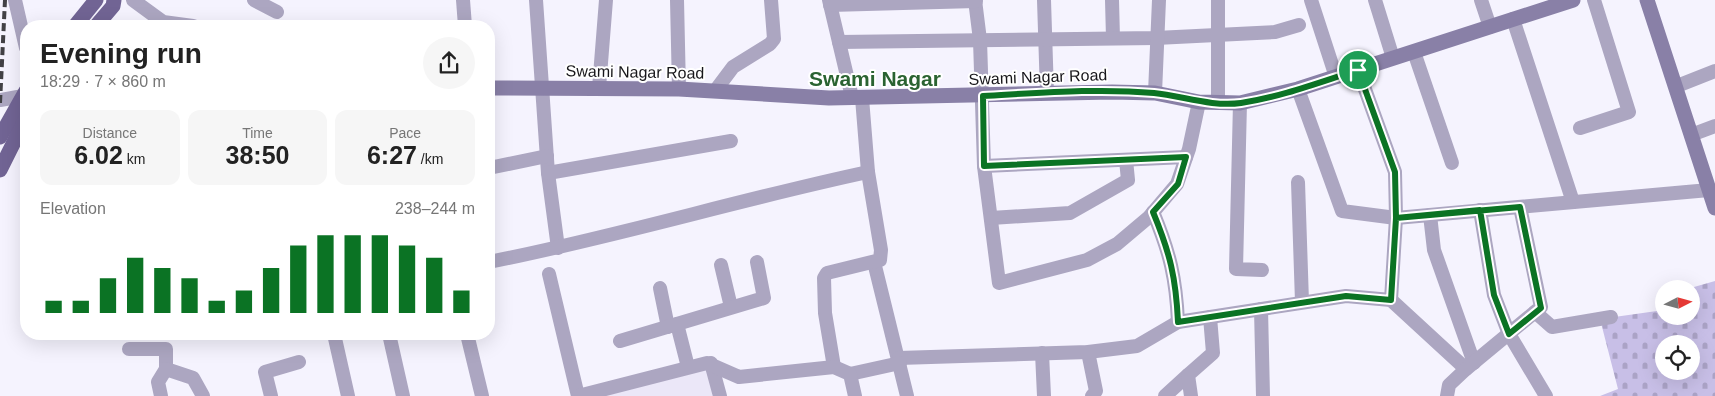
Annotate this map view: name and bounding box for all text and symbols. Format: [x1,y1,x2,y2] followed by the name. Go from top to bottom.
[423,37,475,89] button: share
[40,38,202,69] text: Evening run
[1337,49,1379,91] pin
[1344,56,1372,84] icon: arrive
[565,62,705,82] street label: Swami Nagar Road
[968,66,1108,88] street label: Swami Nagar Road
[809,67,941,90] district label: Swami Nagar
[40,73,166,90] text: 18:29 · 7 × 860 m
[83,125,137,141] text: Distance
[242,125,273,141] text: Time
[389,125,421,141] text: Pace
[74,141,123,169] text: 6.02
[226,141,289,169] text: 38:50
[367,141,417,169] text: 6:27
[123,151,145,167] text: km
[417,151,443,167] text: /km
[40,200,106,217] text: Elevation
[395,200,475,217] text: 238–244 m
[1655,280,1700,325] north arrow
[1655,280,1700,380] map controls
[1655,335,1700,380] button: locate

